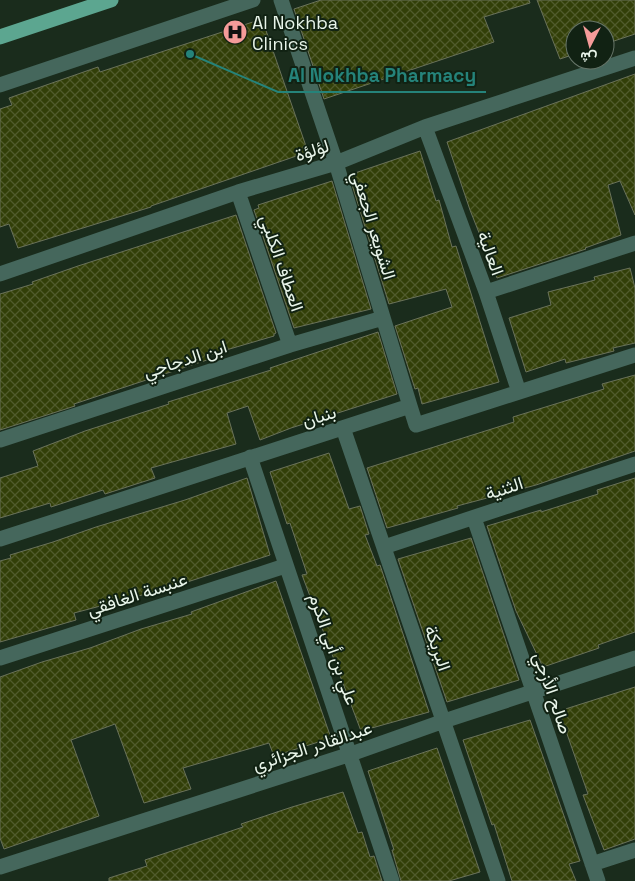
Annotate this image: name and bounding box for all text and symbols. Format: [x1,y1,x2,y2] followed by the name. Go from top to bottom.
[252,11,338,55] place label: Al Nokhba Clinics
[222,19,248,45] hospital icon: Al Nokhba Clinics
[565,20,615,70] north arrow
[579,48,598,68] text: ش
[278,58,486,92] callout: Al Nokhba Pharmacy
[288,63,476,88] text: Al Nokhba Pharmacy
[292,134,332,166] street label: لؤلؤة
[343,168,401,283] street label: الشويعر الجعفي
[251,212,309,316] street label: العطاف الكلبي
[472,228,510,278] street label: العالية
[140,335,231,387] street label: ابن الدجاجي
[299,400,339,432] street label: بنبان
[482,471,526,505] street label: الثنية
[84,567,191,625] street label: عنبسة الغافقي
[300,590,364,709] street label: علي بن أبي الكرم
[420,622,456,674] street label: البريكة
[525,649,578,738] street label: صالح الأزجي
[249,716,376,780] street label: عبدالقادر الجزائري

